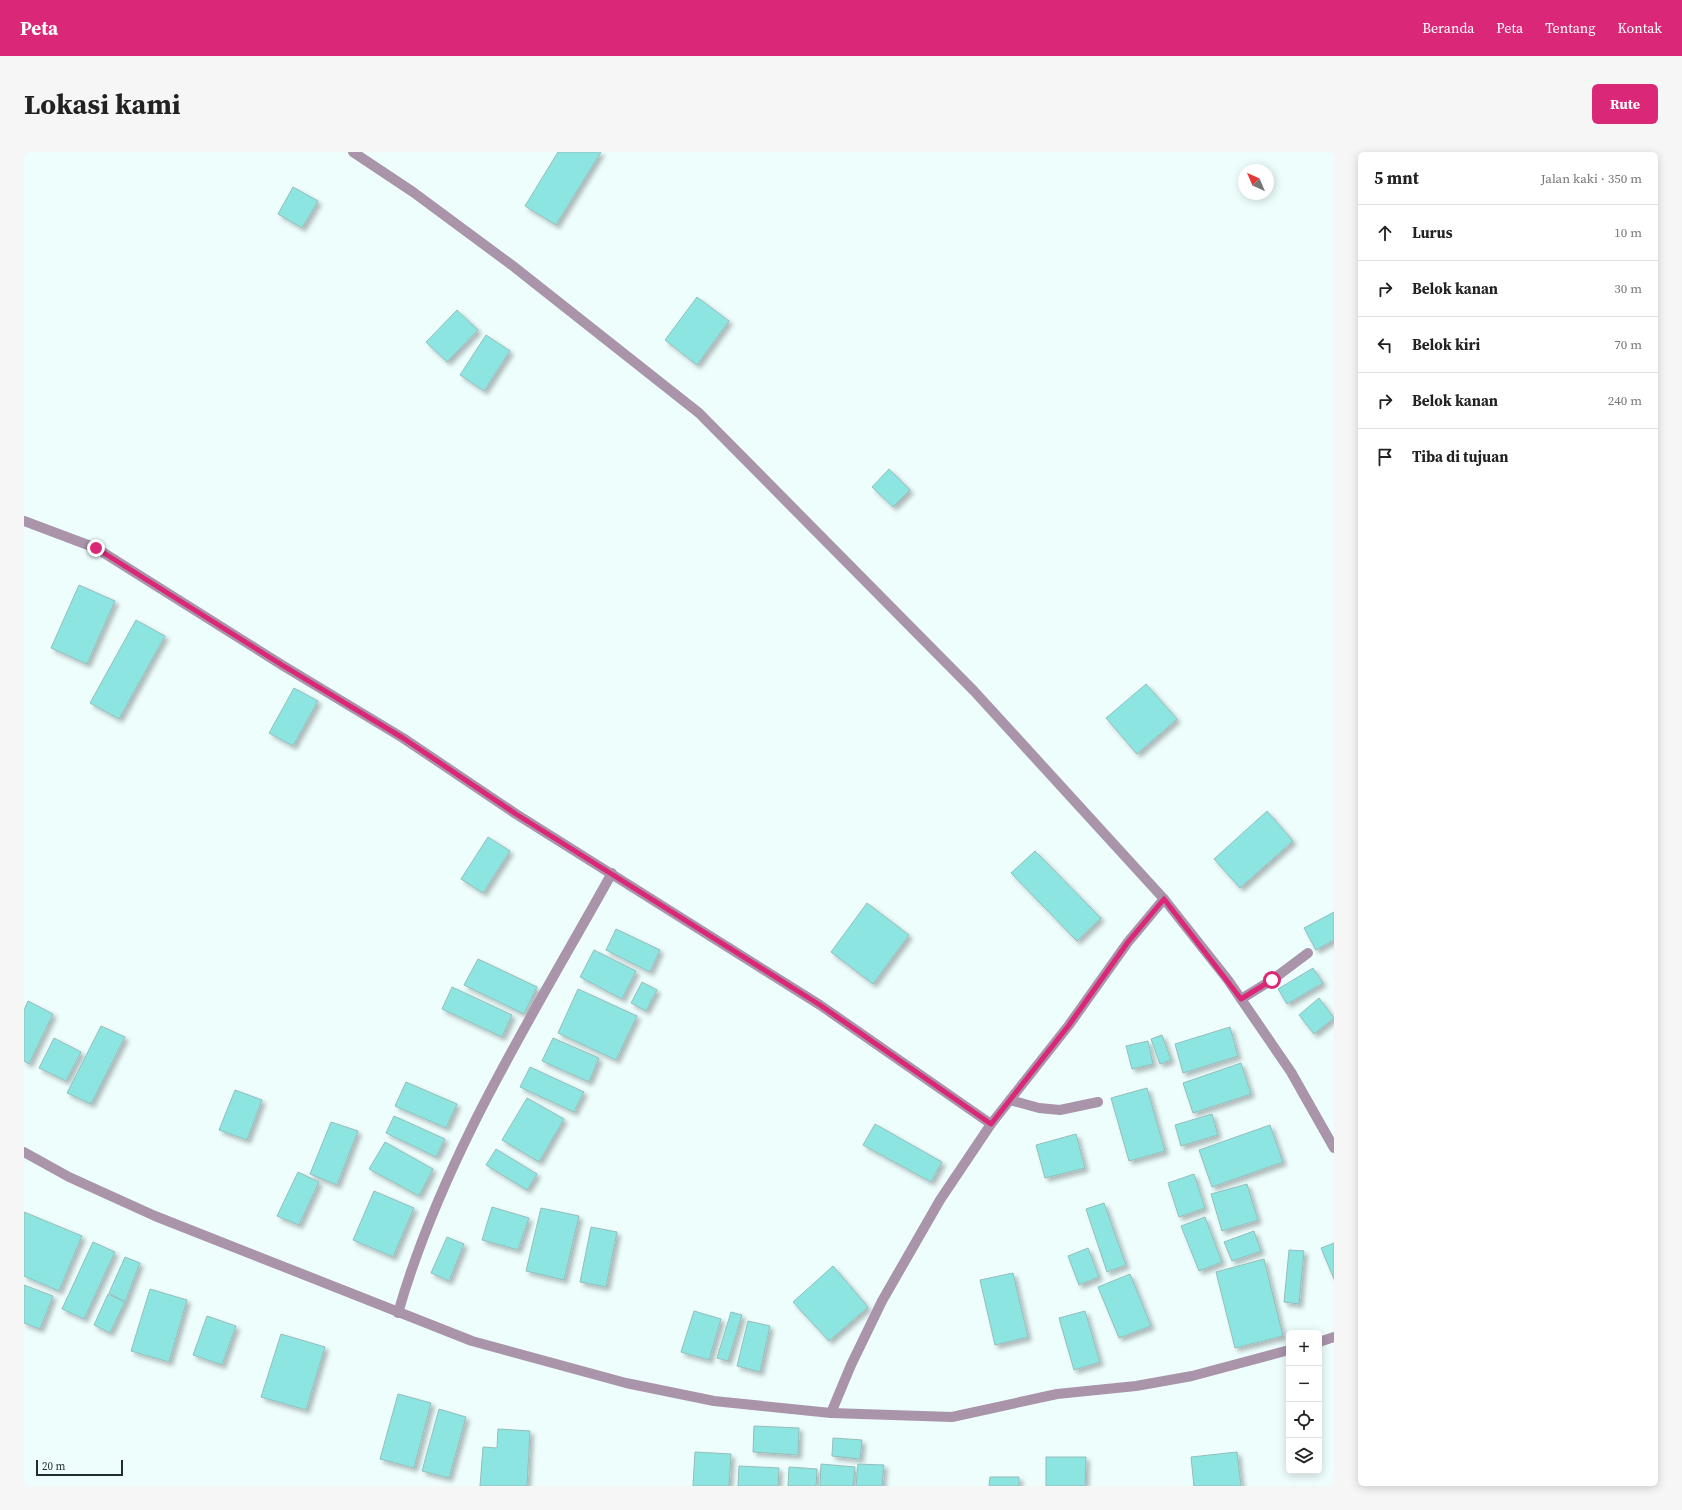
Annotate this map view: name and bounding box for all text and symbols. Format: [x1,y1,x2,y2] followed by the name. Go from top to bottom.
[20,15,58,41] text: Peta
[1422,18,1474,38] text: Beranda
[1496,18,1523,38] text: Peta
[1545,18,1596,38] text: Tentang
[1618,18,1662,38] text: Kontak
[1592,84,1658,124] button: Rute
[24,85,181,123] text: Lokasi kami
[1238,164,1274,200] north arrow
[1374,166,1419,190] text: 5 mnt
[1541,170,1642,187] text: Jalan kaki · 350 m
[1374,222,1396,244] icon: ahead
[1412,222,1453,243] text: Lurus
[1614,224,1642,241] text: 10 m
[1374,278,1396,300] icon: right
[1412,278,1498,299] text: Belok kanan
[1614,280,1642,297] text: 30 m
[1374,334,1396,356] icon: left
[1412,334,1480,355] text: Belok kiri
[1614,336,1642,353] text: 70 m
[1374,390,1396,412] icon: right
[1412,390,1498,411] text: Belok kanan
[1608,392,1642,409] text: 240 m
[1374,446,1396,468] icon: arrive
[1412,446,1508,467] text: Tiba di tujuan
[87,539,105,557] route end
[1263,971,1281,989] route start
[1286,1330,1322,1474] map controls
[1286,1330,1322,1366] button: +
[1286,1366,1322,1402] button: −
[1286,1402,1322,1438] button: locate
[1286,1438,1322,1474] button: layers
[36,1458,123,1477] scale bar
[42,1459,65,1474] text: 20 m

